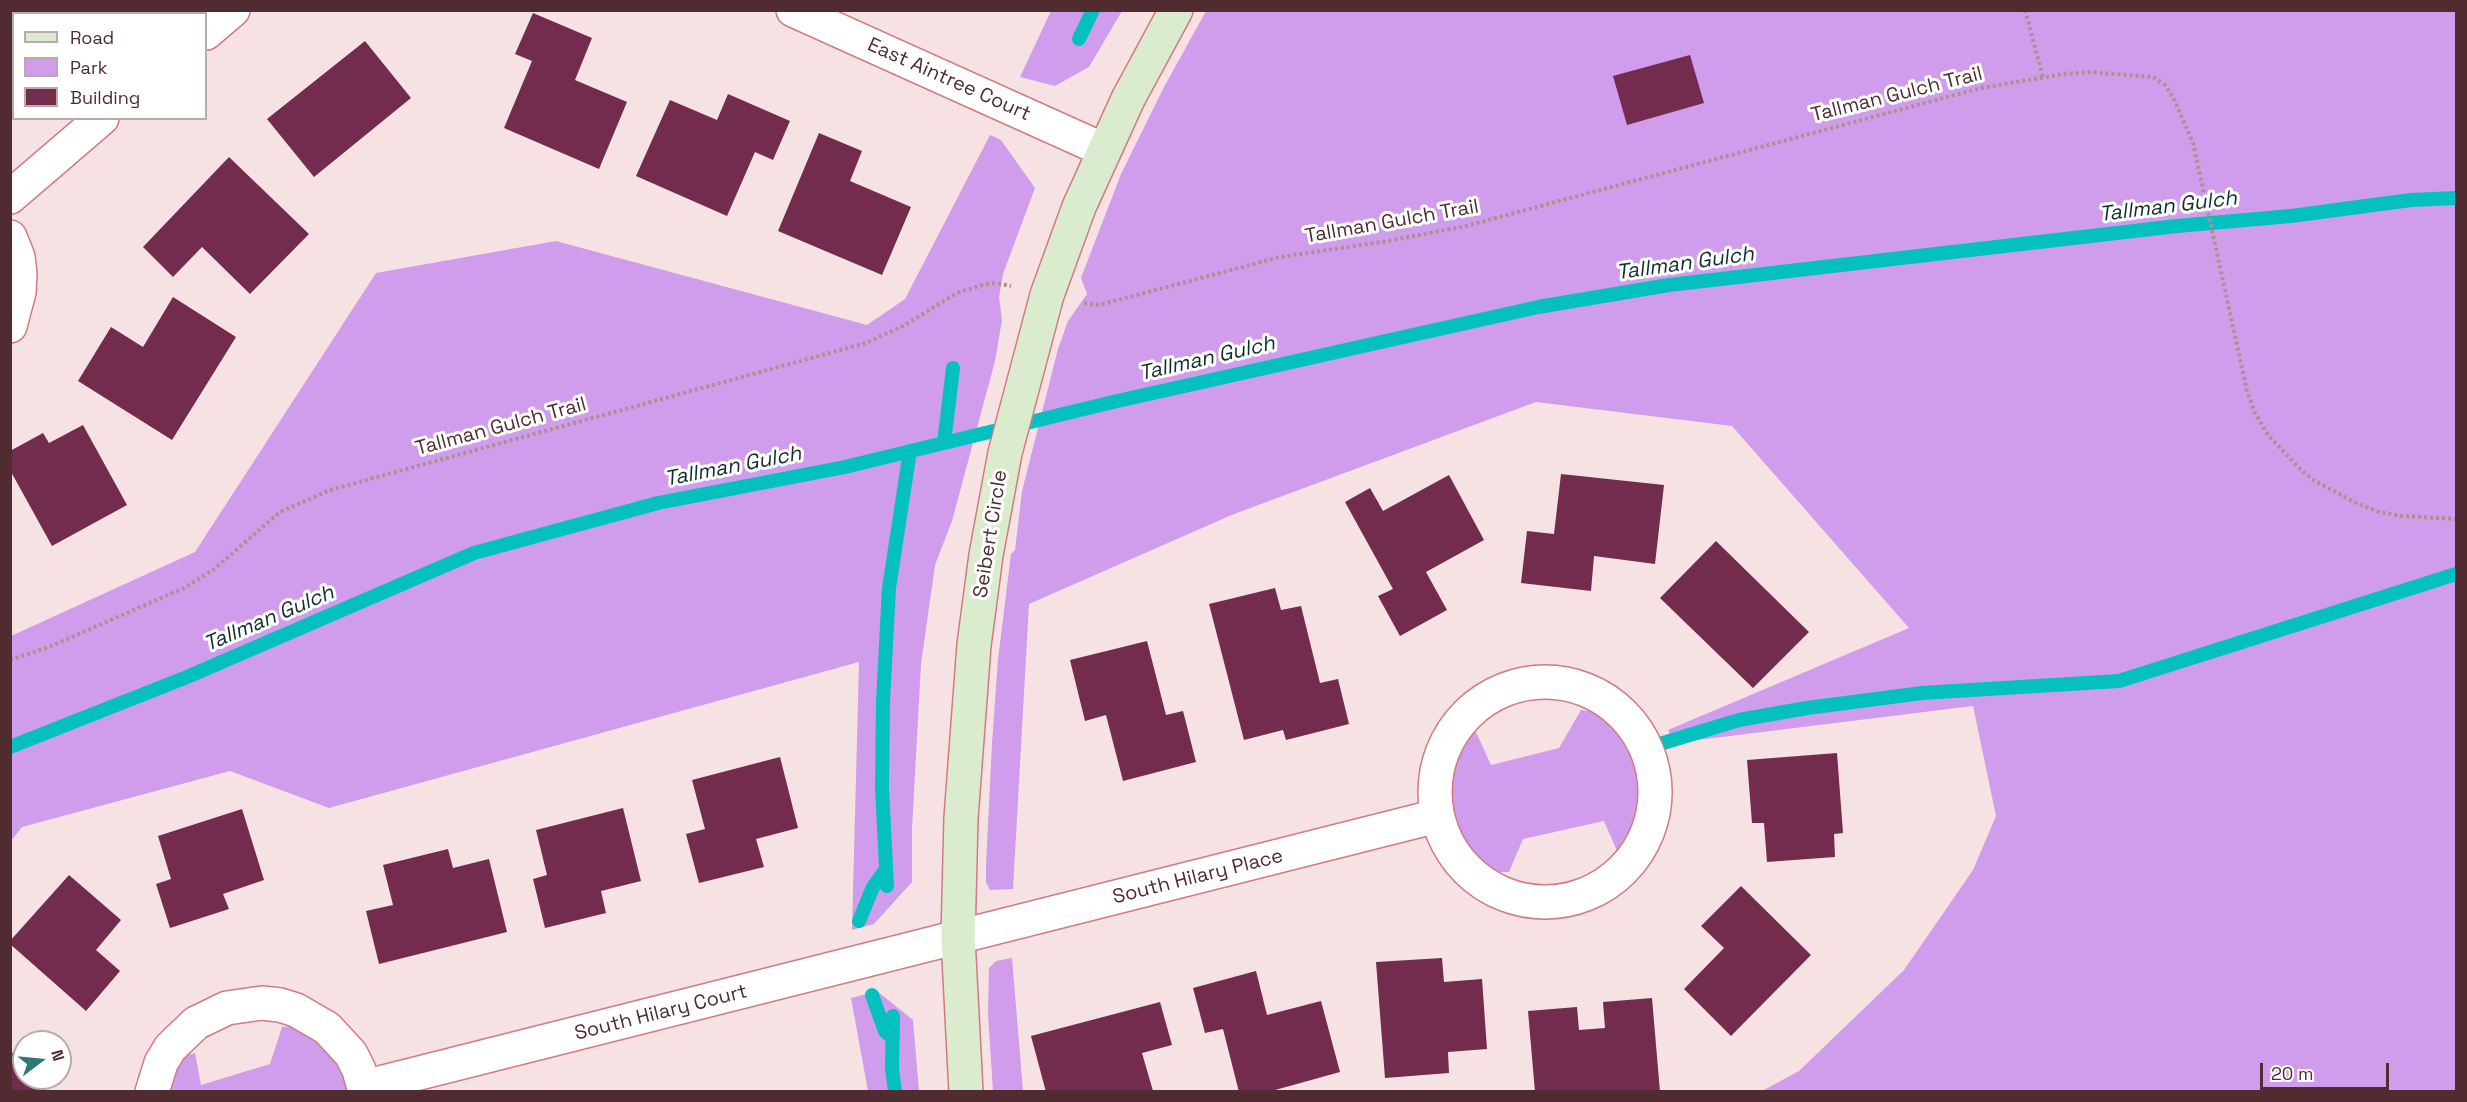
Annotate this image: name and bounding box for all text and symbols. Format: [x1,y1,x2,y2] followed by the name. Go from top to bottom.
[12,12,207,120] legend
[70,26,114,49] text: Road
[864,33,1034,127] street label: East Aintree Court
[70,56,107,79] text: Park
[1809,62,1985,128] street label: Tallman Gulch Trail
[70,86,140,109] text: Building
[2098,186,2238,228] water label: Tallman Gulch
[1303,195,1481,249] street label: Tallman Gulch Trail
[1615,242,1755,286] water label: Tallman Gulch
[1137,331,1277,387] water label: Tallman Gulch
[413,393,589,461] street label: Tallman Gulch Trail
[663,441,803,493] water label: Tallman Gulch
[969,468,1013,600] street label: Seibert Circle
[200,580,338,658] water label: Tallman Gulch
[1110,844,1286,910] street label: South Hilary Place
[572,980,750,1046] street label: South Hilary Court
[12,1030,72,1090] north arrow
[46,1047,69,1063] text: N
[2263,1051,2392,1089] scale bar
[2271,1062,2314,1085] text: 20 m

